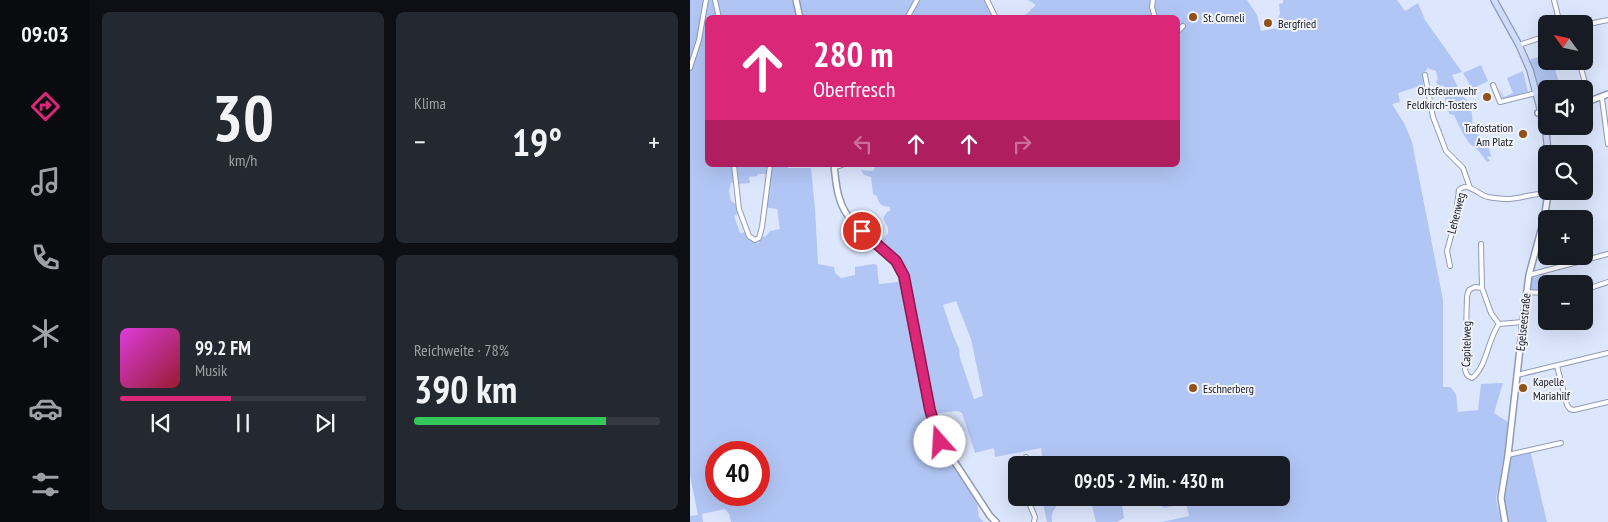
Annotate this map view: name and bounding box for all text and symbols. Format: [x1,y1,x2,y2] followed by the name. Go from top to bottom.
[1203,10,1245,25] place label: St. Corneli
[1187,11,1199,23] marker: St. Corneli
[1538,15,1592,70] north arrow
[1538,15,1593,330] map controls
[1278,16,1316,31] place label: Bergfried
[1262,17,1274,29] marker: Bergfried
[21,20,69,48] text: 09:03
[813,31,894,77] text: 280 m
[730,35,795,100] icon: ahead
[212,75,274,159] text: 30
[813,75,895,103] text: Oberfresch
[1538,80,1593,135] button: sound
[1407,83,1478,112] place label: Ortsfeuerwehr Feldkirch-Tosters
[28,89,63,124] icon: directions
[1481,91,1493,103] marker: Ortsfeuerwehr Feldkirch-Tosters
[414,93,446,113] text: Klima
[512,117,562,166] text: 19°
[1464,120,1513,149] place label: Trafostation Am Platz
[414,123,426,160] text: −
[648,123,660,160] text: +
[1517,128,1529,140] marker: Trafostation Am Platz
[849,130,877,158] icon: left
[902,130,930,158] icon: ahead
[955,130,983,158] icon: ahead
[1008,130,1036,158] icon: right
[1538,145,1593,200] button: search
[229,150,257,170] text: km/h
[28,164,63,199] icon: music
[1444,191,1468,235] street label: Lehenweg
[841,210,883,252] pin
[1538,210,1593,265] button: +
[848,217,876,245] icon: arrive
[28,240,63,275] icon: phone
[1538,275,1593,330] button: −
[1512,292,1534,352] street label: Egelseestraße
[28,316,63,351] icon: climate
[1458,321,1474,367] street label: Capitelweg
[195,336,251,360] text: 99.2 FM
[414,340,509,360] text: Reichweite · 78%
[195,360,227,380] text: Musik
[414,364,517,413] text: 390 km
[1533,374,1571,403] place label: Kapelle Mariahilf
[1203,381,1254,396] place label: Eschnerberg
[1187,382,1199,394] marker: Eschnerberg
[1517,382,1529,394] marker: Kapelle Mariahilf
[28,391,63,426] icon: car
[147,409,175,437] icon: previous
[229,409,257,437] icon: pause
[311,409,339,437] icon: next
[913,415,965,467] position arrow
[705,441,770,506] speed limit sign: 40
[28,467,63,502] icon: filters
[1074,469,1224,493] text: 09:05 · 2 Min. · 430 m

